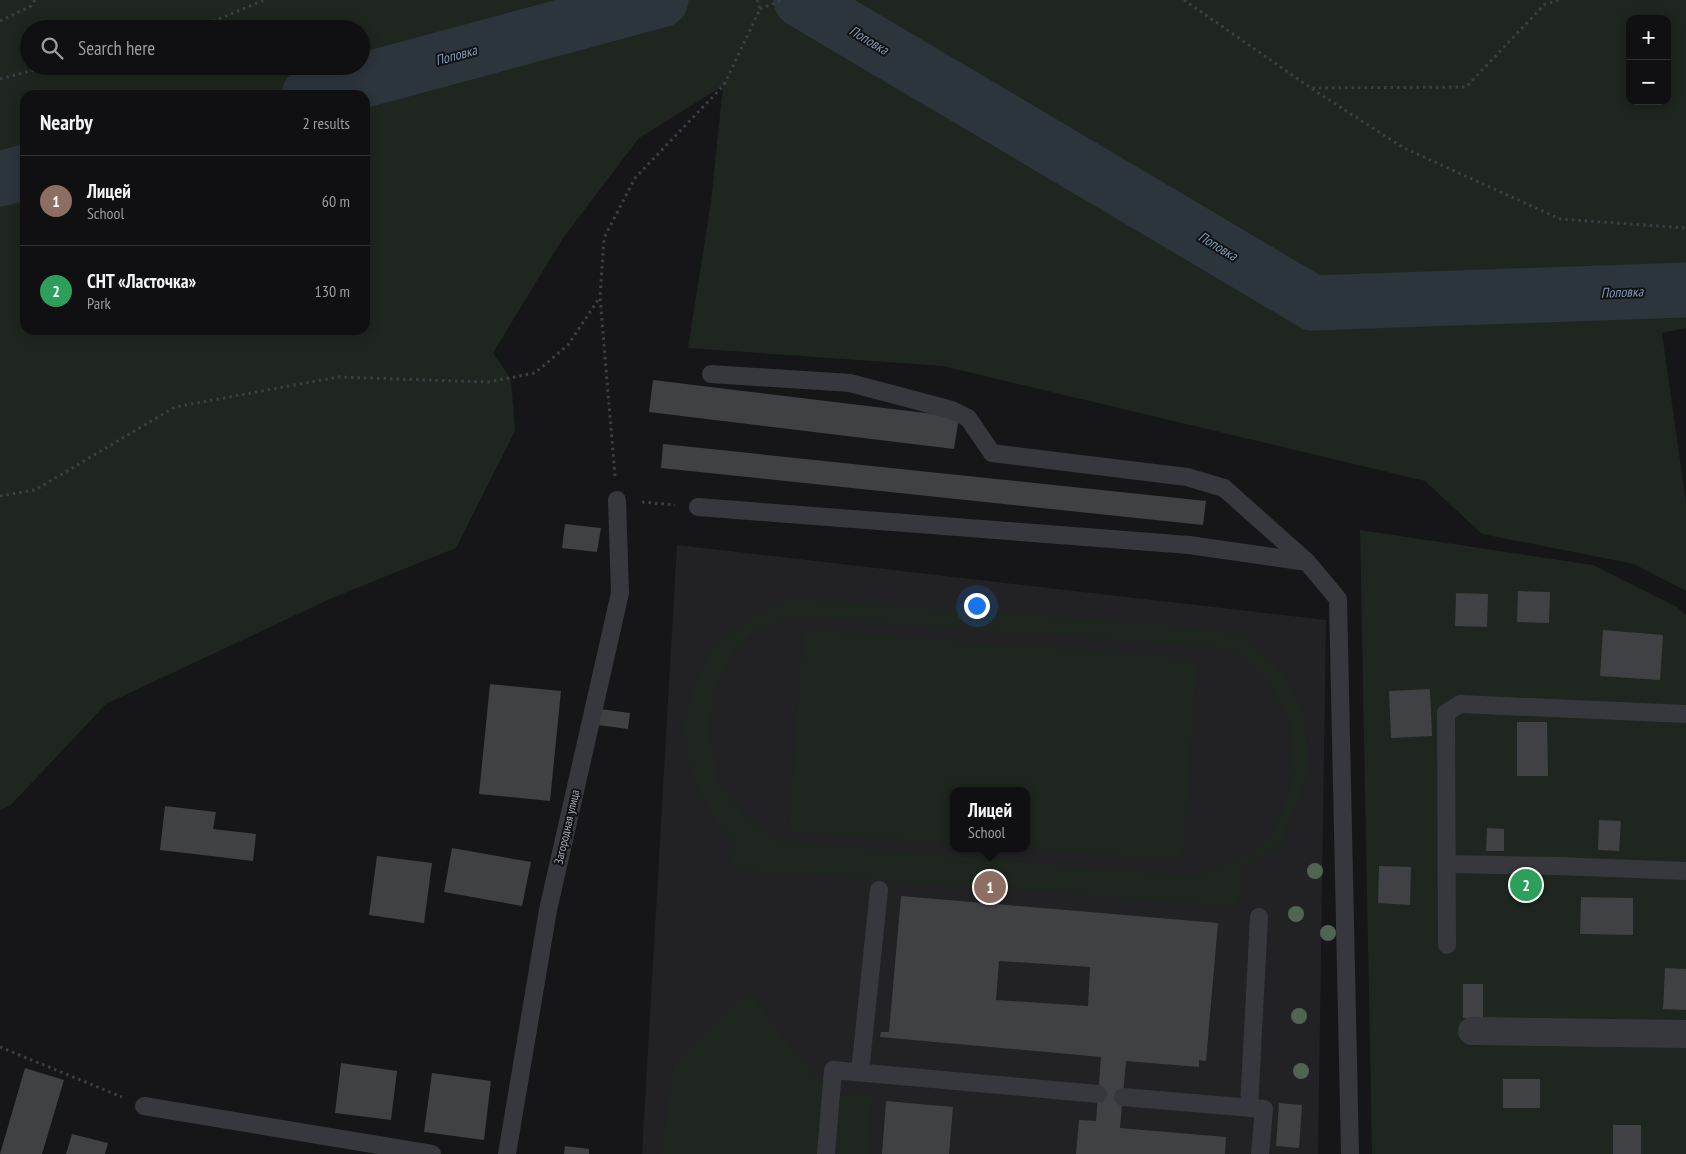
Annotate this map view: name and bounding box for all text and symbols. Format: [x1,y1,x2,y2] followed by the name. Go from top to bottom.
[1626,15,1671,105] map controls
[1626,15,1671,60] button: +
[20,20,370,75] search box
[846,21,893,59] water label: Поповка
[38,34,66,62] icon: search
[78,36,155,60] text: Search here
[433,40,480,69] water label: Поповка
[1626,60,1671,105] button: −
[40,109,93,136] text: Nearby
[303,113,350,133] text: 2 results
[87,179,131,203] text: Лицей
[52,191,60,211] text: 1
[322,191,350,211] text: 60 m
[87,203,124,223] text: School
[1195,227,1242,265] water label: Поповка
[87,269,196,293] text: СНТ «Ласточка»
[52,281,60,301] text: 2
[315,281,350,301] text: 130 m
[1601,282,1645,302] water label: Поповка
[87,293,111,313] text: Park
[964,593,990,619] your location
[950,787,1030,852] popup
[551,788,582,866] street label: Загородная улица
[968,798,1012,822] text: Лицей
[968,822,1005,842] text: School
[1510,866,1542,904] pin: 2
[974,868,1006,906] pin: 1

